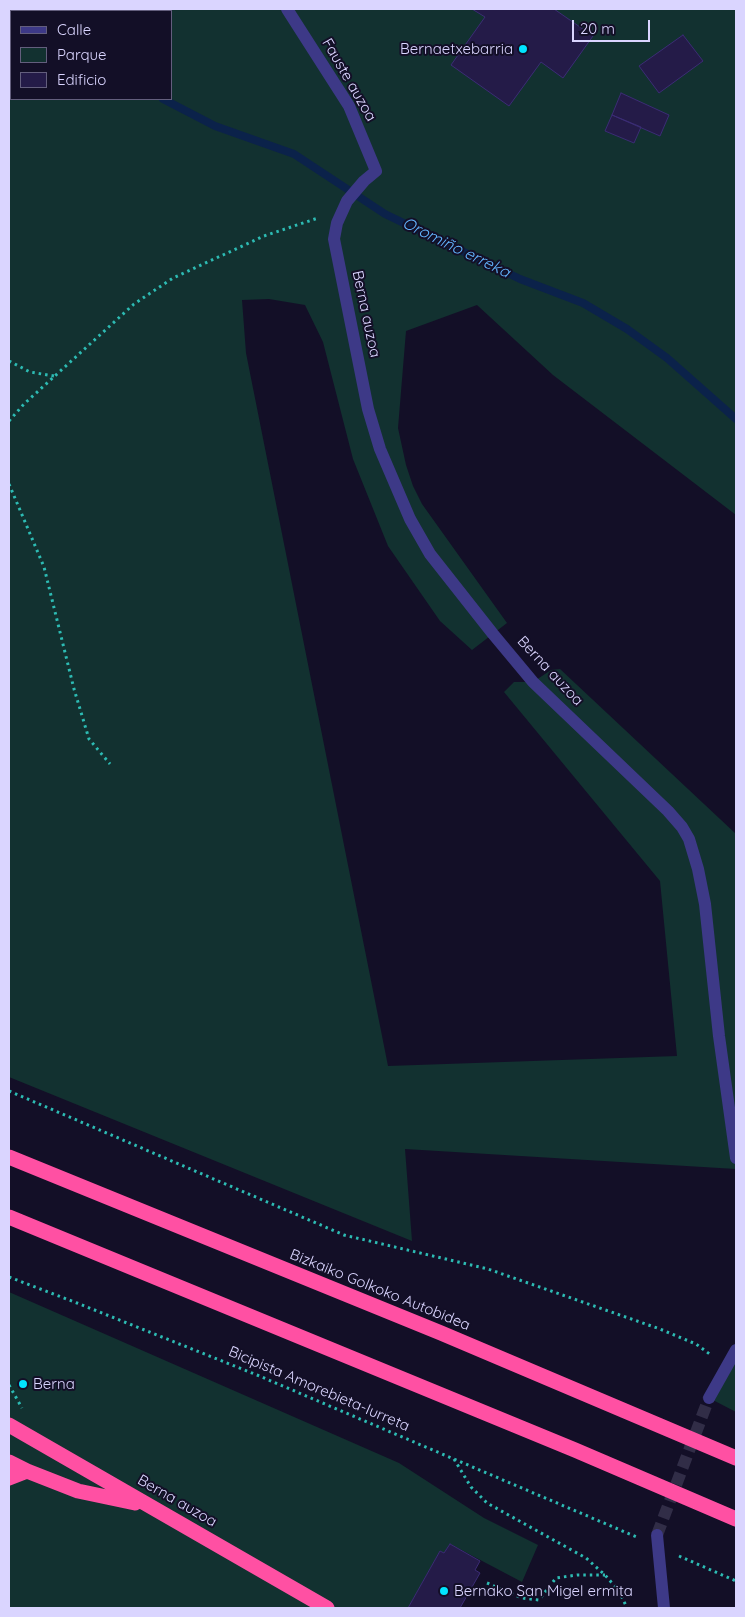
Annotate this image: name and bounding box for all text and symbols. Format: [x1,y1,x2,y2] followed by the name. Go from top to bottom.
[10,10,172,100] legend
[575,10,652,42] scale bar
[580,19,615,38] text: 20 m
[57,20,91,39] text: Calle
[318,35,380,125] street label: Fauste auzoa
[400,40,513,58] place label: Bernaetxebarria
[517,43,529,55] marker: Bernaetxebarria
[57,45,107,64] text: Parque
[57,70,106,89] text: Edificio
[399,214,513,282] water label: Oromiño erreka
[348,269,384,359] street label: Berna auzoa
[513,632,587,710] street label: Berna auzoa
[287,1246,473,1334] street label: Bizkaiko Golkoko Autobidea
[226,1343,412,1435] street label: Bicipista Amorebieta-Iurreta
[33,1375,75,1393] place label: Berna
[17,1378,29,1390] marker: Berna
[134,1471,220,1531] street label: Berna auzoa
[454,1582,633,1600] place label: Bernako San Migel ermita
[438,1585,450,1597] marker: Bernako San Migel ermita

